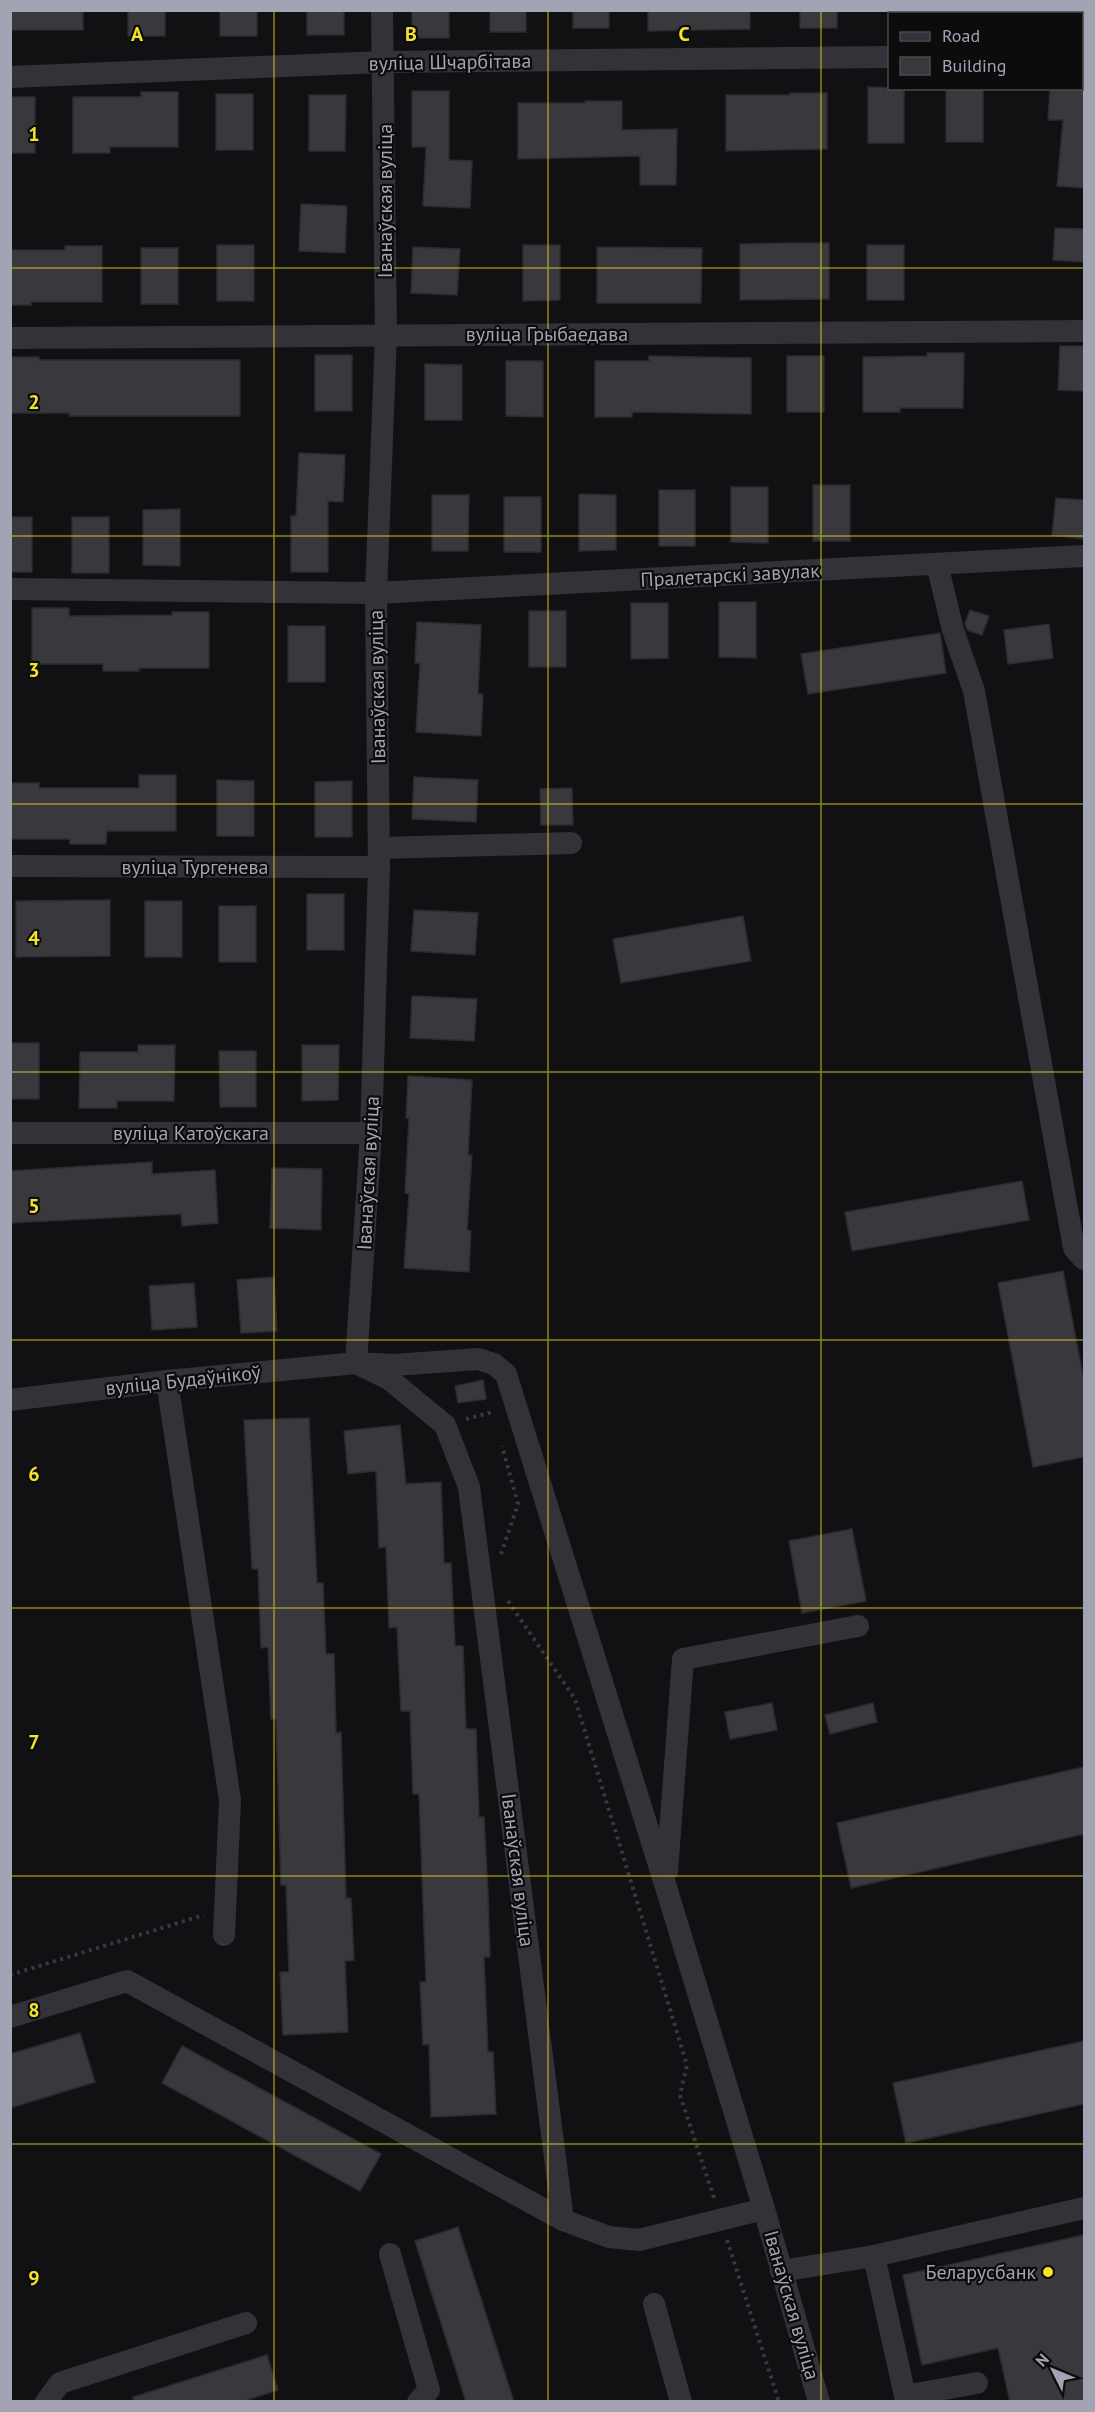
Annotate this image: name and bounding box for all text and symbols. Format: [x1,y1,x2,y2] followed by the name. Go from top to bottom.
[888,12,1083,90] legend
[131,21,144,47] text: A
[405,21,417,47] text: B
[678,21,690,47] text: C
[942,24,980,47] text: Road
[368,48,532,76] street label: вуліца Шчарбітава
[942,54,1006,77] text: Building
[28,121,40,147] text: 1
[372,124,398,278] street label: Іванаўская вуліца
[466,321,628,347] street label: вуліца Грыбаедава
[28,389,40,415] text: 2
[640,557,821,593] street label: Пралетарскі завулак
[363,610,391,764] street label: Іванаўская вуліца
[28,657,40,683] text: 3
[122,854,268,880] street label: вуліца Тургенева
[28,925,40,951] text: 4
[351,1095,385,1251] street label: Іванаўская вуліца
[113,1120,269,1146] street label: вуліца Катоўскага
[28,1193,40,1219] text: 5
[104,1359,263,1401] street label: вуліца Будаўнікоў
[28,1461,40,1487] text: 6
[28,1729,40,1755] text: 7
[496,1792,540,1948] street label: Іванаўская вуліца
[28,1997,40,2023] text: 8
[758,2227,826,2383] street label: Іванаўская вуліца
[926,2259,1036,2285] place label: Беларусбанк
[28,2265,40,2291] text: 9
[1041,2265,1055,2279] marker: Беларусбанк
[1023,2340,1083,2400] north arrow
[1031,2349,1053,2370] text: N

